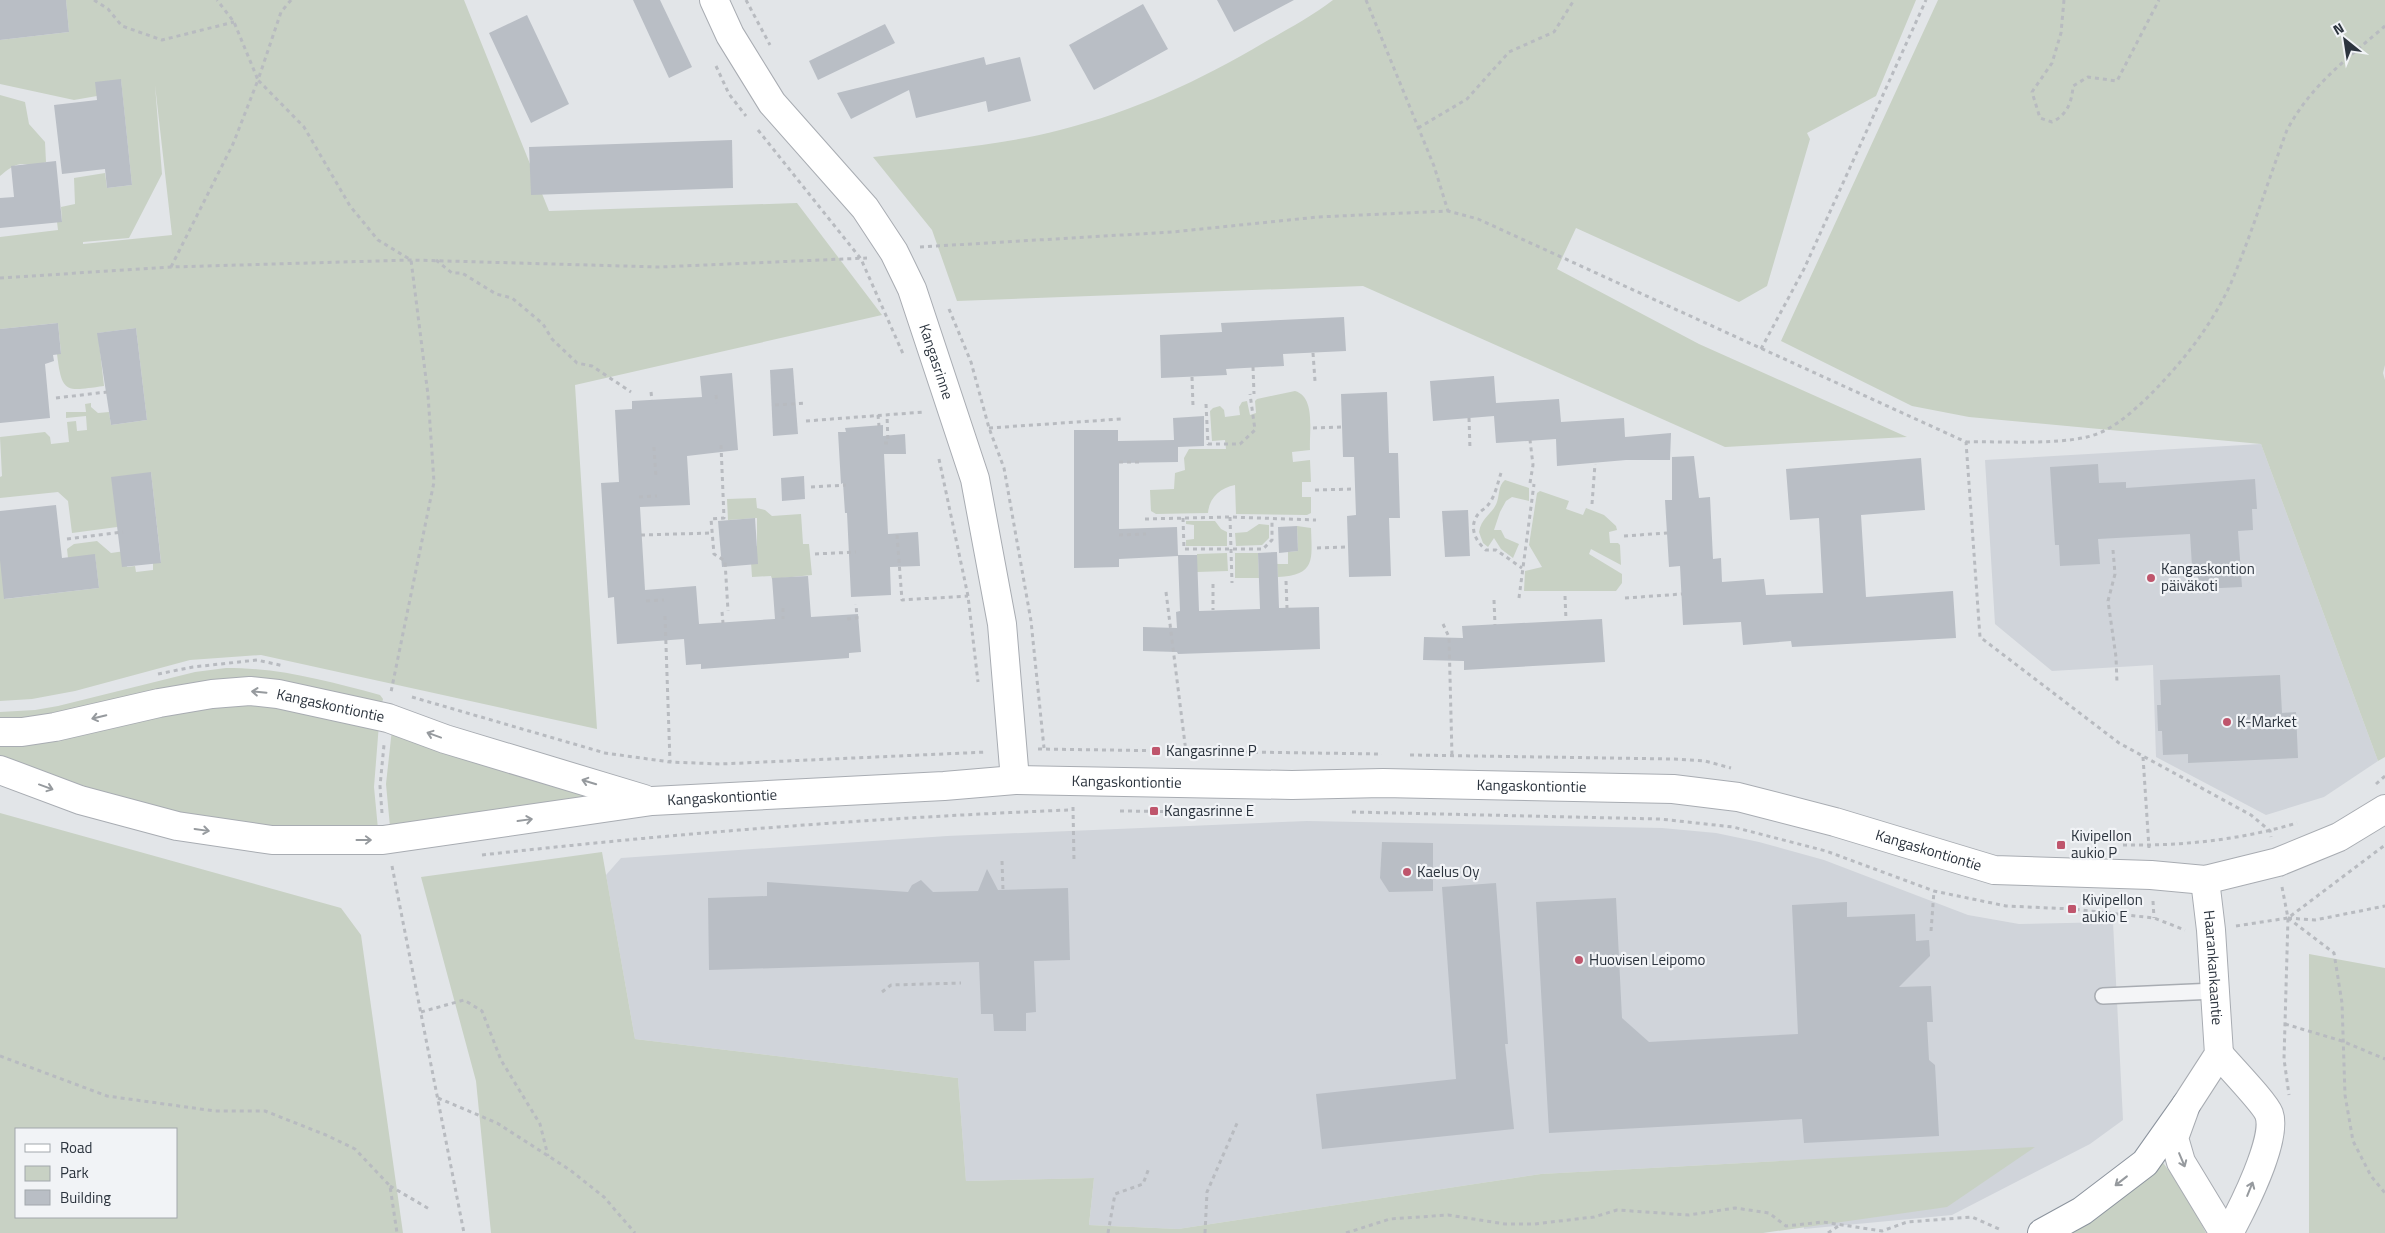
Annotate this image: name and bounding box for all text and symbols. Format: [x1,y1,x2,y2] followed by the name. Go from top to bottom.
[2320,15,2370,65] north arrow
[2329,17,2348,40] text: N
[913,321,960,402] street label: Kangasrinne
[2161,557,2255,597] place label: Kangaskontion päiväkoti
[2145,572,2157,584] marker: Kangaskontion päiväkoti
[275,682,387,728] street label: Kangaskontiontie
[252,687,268,697] one-way arrow
[2237,710,2297,733] place label: K-Market
[92,713,108,722] one-way arrow
[2221,716,2233,728] marker: K-Market
[426,730,442,739] one-way arrow
[1166,739,1257,762] place label: Kangasrinne P
[1150,745,1162,757] marker: Kangasrinne P
[1071,769,1182,794] street label: Kangaskontiontie
[1476,773,1587,798] street label: Kangaskontiontie
[581,777,597,787] one-way arrow
[37,783,53,792] one-way arrow
[667,783,778,811] street label: Kangaskontiontie
[1164,799,1254,822] place label: Kangasrinne E
[1148,805,1160,817] marker: Kangasrinne E
[517,815,533,825] one-way arrow
[1873,823,1985,877] street label: Kangaskontiontie
[2071,824,2132,864] place label: Kivipellon aukio P
[194,825,210,835] one-way arrow
[356,835,372,845] one-way arrow
[2055,839,2067,851] marker: Kivipellon aukio P
[1417,860,1479,883] place label: Kaelus Oy
[1401,866,1413,878] marker: Kaelus Oy
[2082,888,2143,928] place label: Kivipellon aukio E
[2066,903,2078,915] marker: Kivipellon aukio E
[2198,909,2229,1026] street label: Haarankankaantie
[1589,948,1706,971] place label: Huovisen Leipomo
[1573,954,1585,966] marker: Huovisen Leipomo
[15,1128,178,1218] legend
[60,1136,92,1159] text: Road
[2177,1152,2187,1167] one-way arrow
[60,1161,89,1184] text: Park
[2115,1176,2128,1187] one-way arrow
[2246,1182,2255,1197] one-way arrow
[60,1186,111,1209] text: Building

